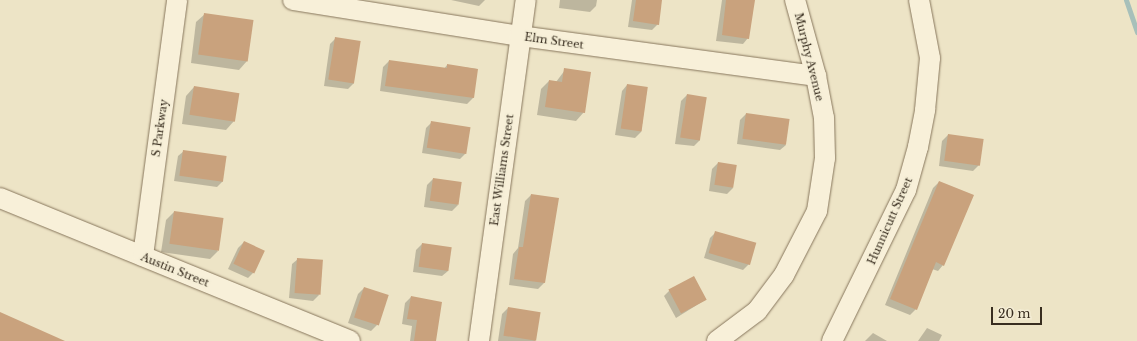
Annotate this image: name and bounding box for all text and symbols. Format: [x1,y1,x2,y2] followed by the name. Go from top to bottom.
[792,11,826,103] street label: Murphy Avenue
[524,30,584,52] street label: Elm Street
[149,98,171,158] street label: S Parkway
[488,113,516,227] street label: East Williams Street
[865,175,915,267] street label: Hunnicutt Street
[139,250,211,290] street label: Austin Street
[993,299,1044,325] scale bar
[998,306,1030,321] text: 20 m

